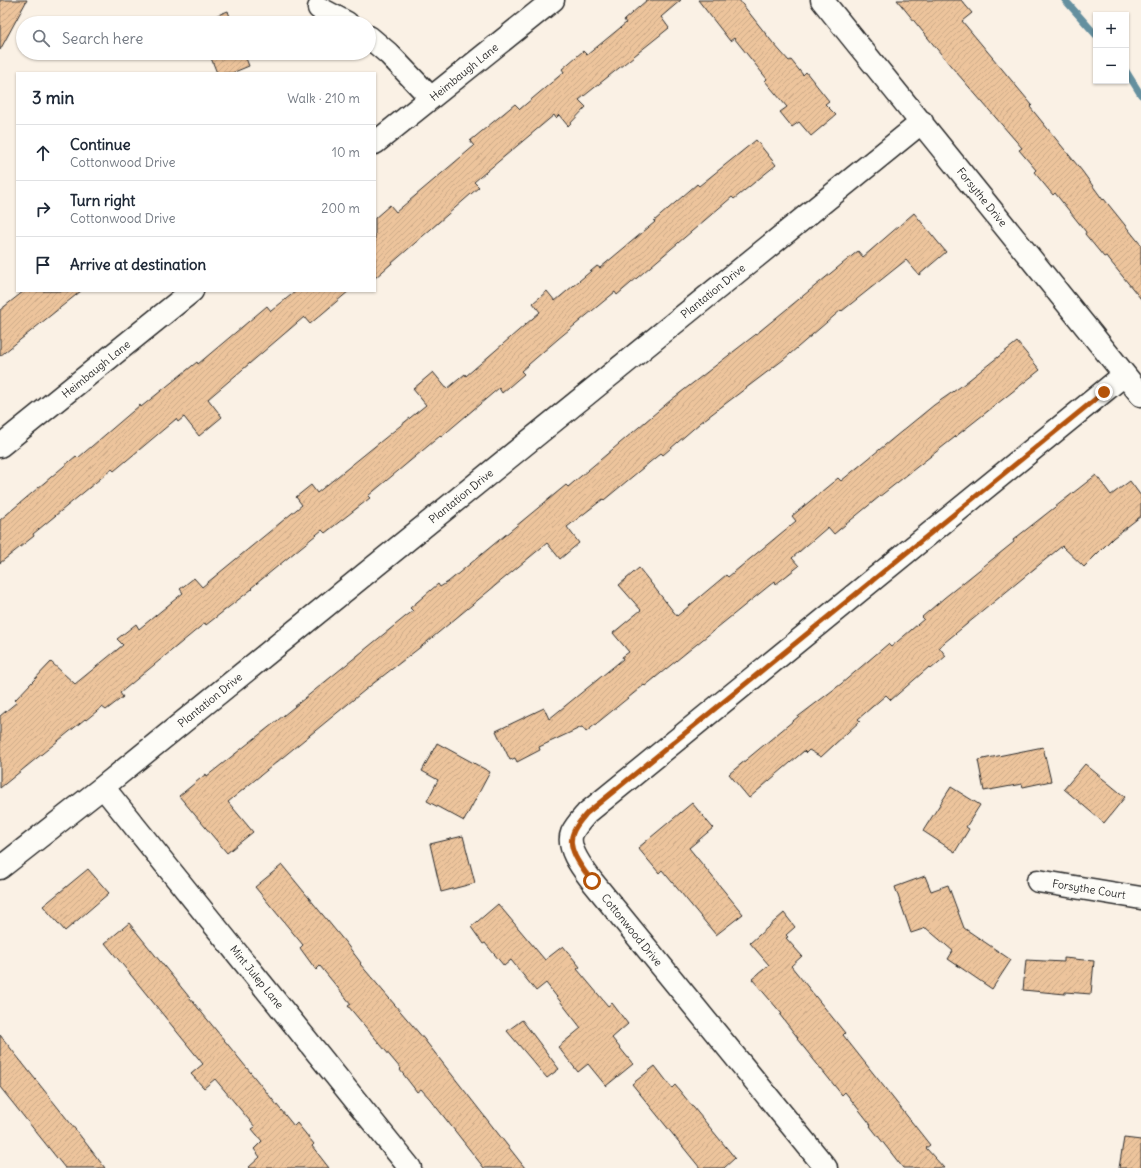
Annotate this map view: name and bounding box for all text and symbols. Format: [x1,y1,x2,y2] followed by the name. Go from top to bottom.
[1093,12,1129,84] map controls
[1093,12,1129,48] button: +
[16,16,376,60] search box
[30,27,52,49] icon: search
[62,29,143,48] text: Search here
[427,40,501,104] street label: Heimbaugh Lane
[1093,48,1129,84] button: −
[32,87,74,109] text: 3 min
[287,90,360,107] text: Walk · 210 m
[70,135,131,154] text: Continue
[32,142,54,164] icon: ahead
[332,144,360,161] text: 10 m
[70,154,175,171] text: Cottonwood Drive
[954,165,1010,230] street label: Forsythe Drive
[70,191,135,210] text: Turn right
[32,198,54,220] icon: right
[321,200,360,217] text: 200 m
[70,210,175,227] text: Cottonwood Drive
[32,254,54,276] icon: arrive
[70,255,206,274] text: Arrive at destination
[678,261,748,321] street label: Plantation Drive
[59,337,133,401] street label: Heimbaugh Lane
[1095,383,1113,401] route end
[426,466,496,526] street label: Plantation Drive
[175,670,245,730] street label: Plantation Drive
[583,872,601,890] route start
[1051,876,1127,902] street label: Forsythe Court
[598,891,666,969] street label: Cottonwood Drive
[227,942,287,1012] street label: Mint Julep Lane

